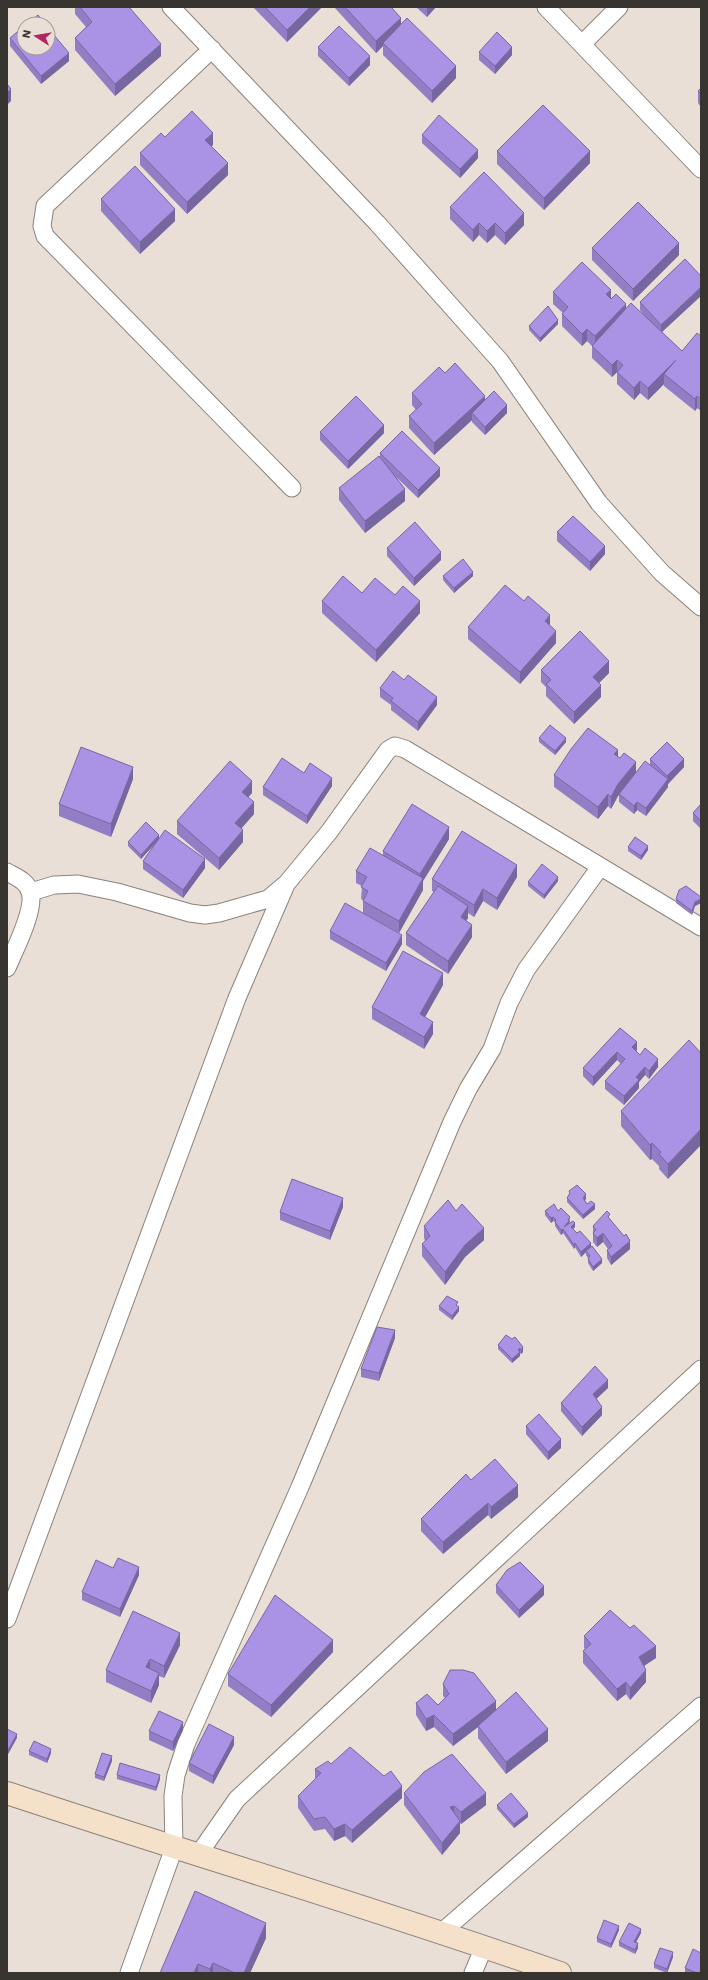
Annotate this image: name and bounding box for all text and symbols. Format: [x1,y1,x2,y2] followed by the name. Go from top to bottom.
[16,16,56,56] north arrow
[20,29,34,39] text: N

